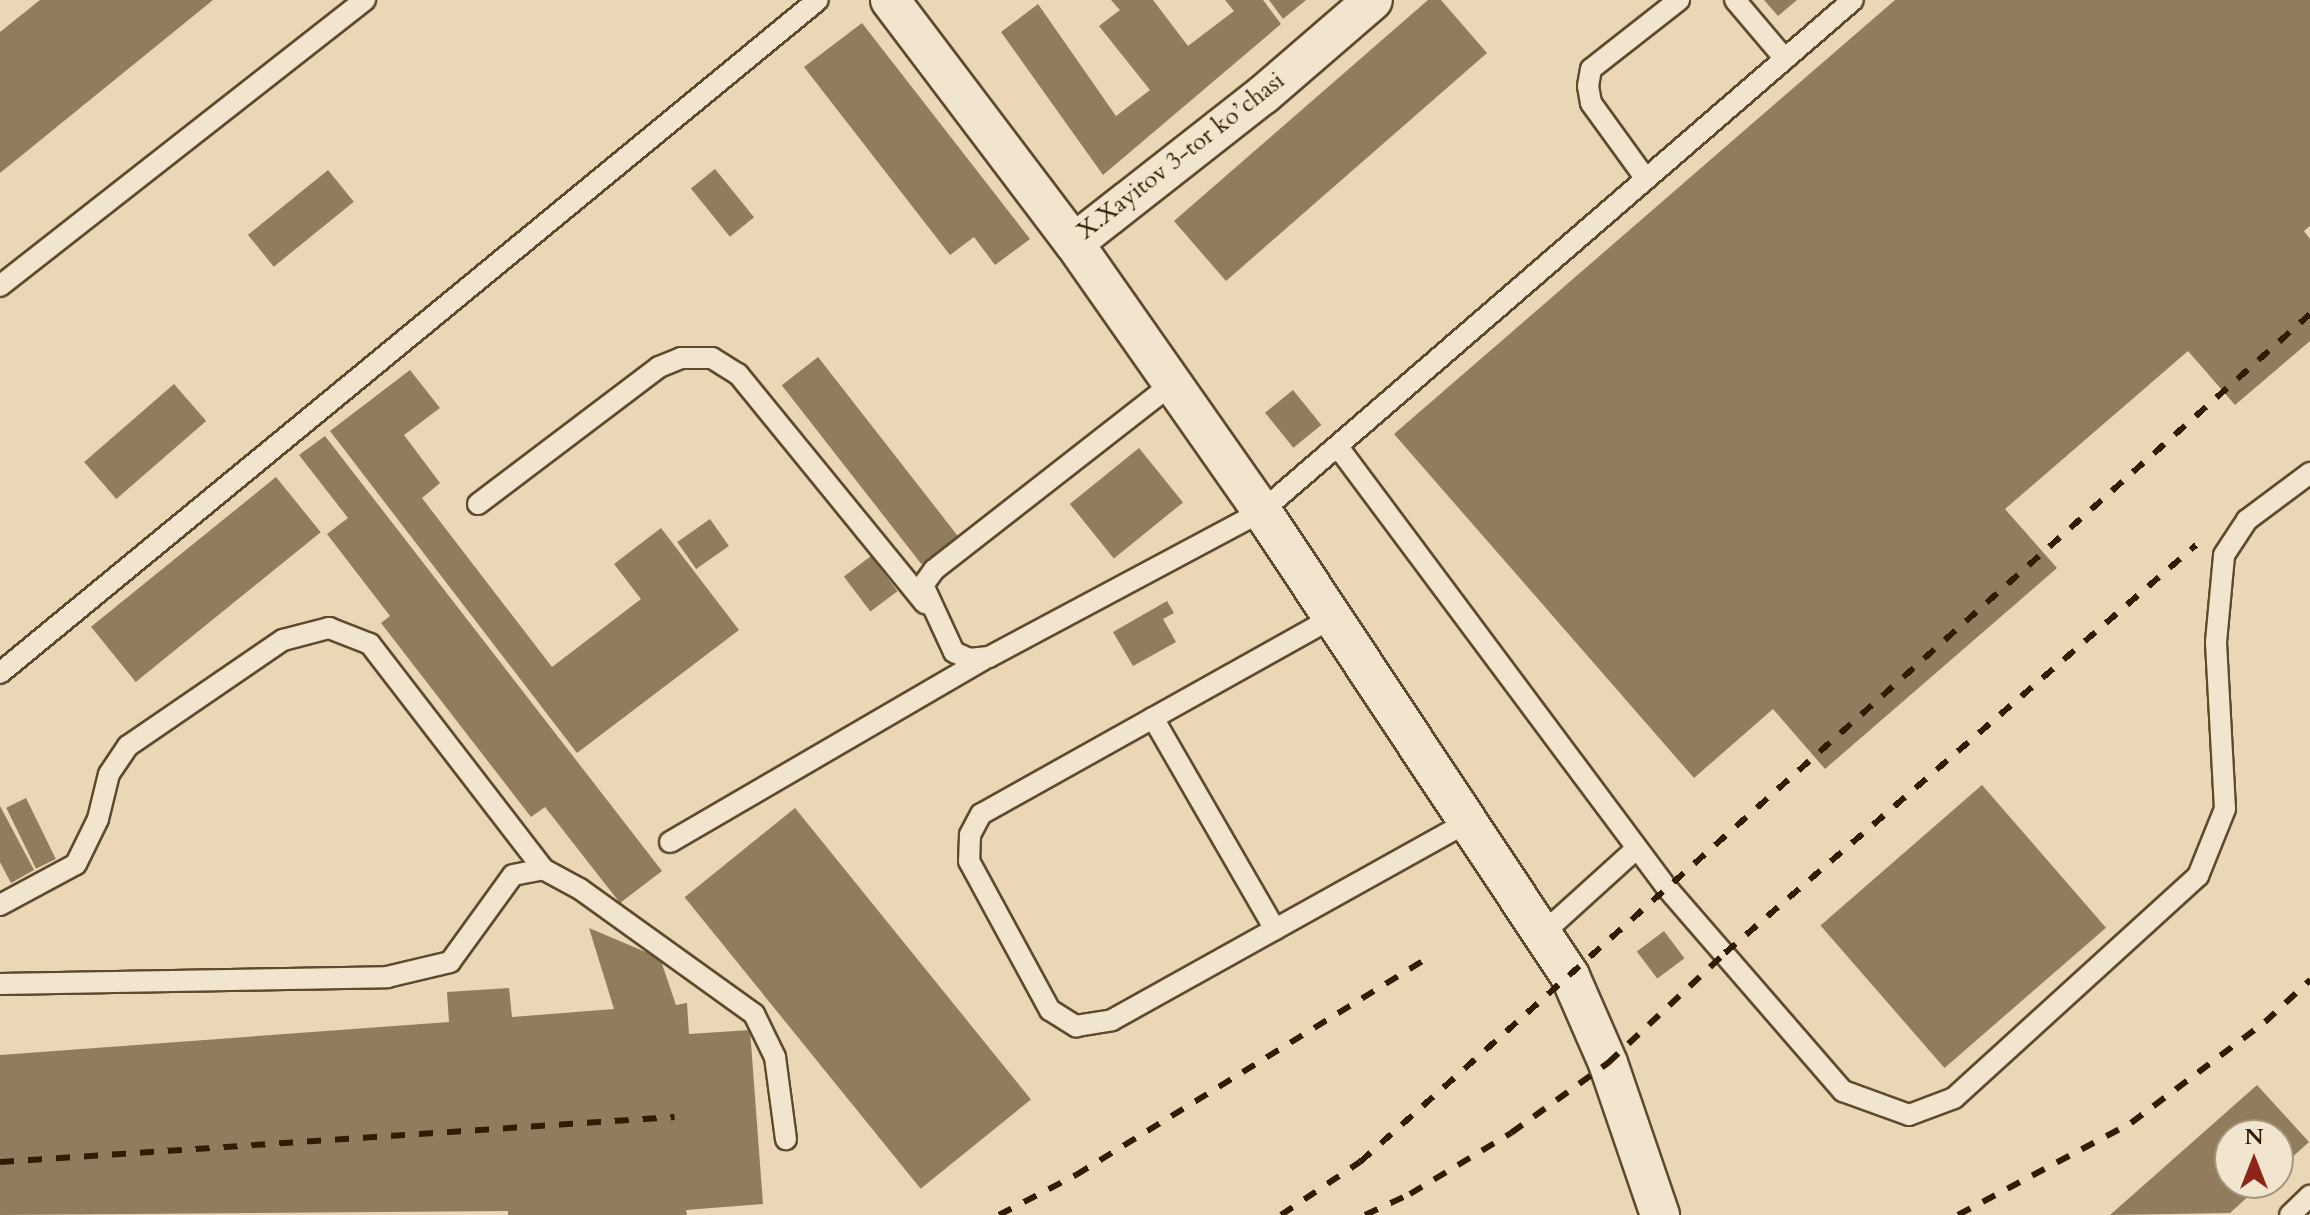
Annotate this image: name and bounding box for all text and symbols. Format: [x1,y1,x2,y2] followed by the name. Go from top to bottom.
[1072,66,1290,246] street label: X.Xayitov 3-tor koʼchasi
[2214,1119,2294,1199] north arrow
[2244,1122,2264,1152] text: N

